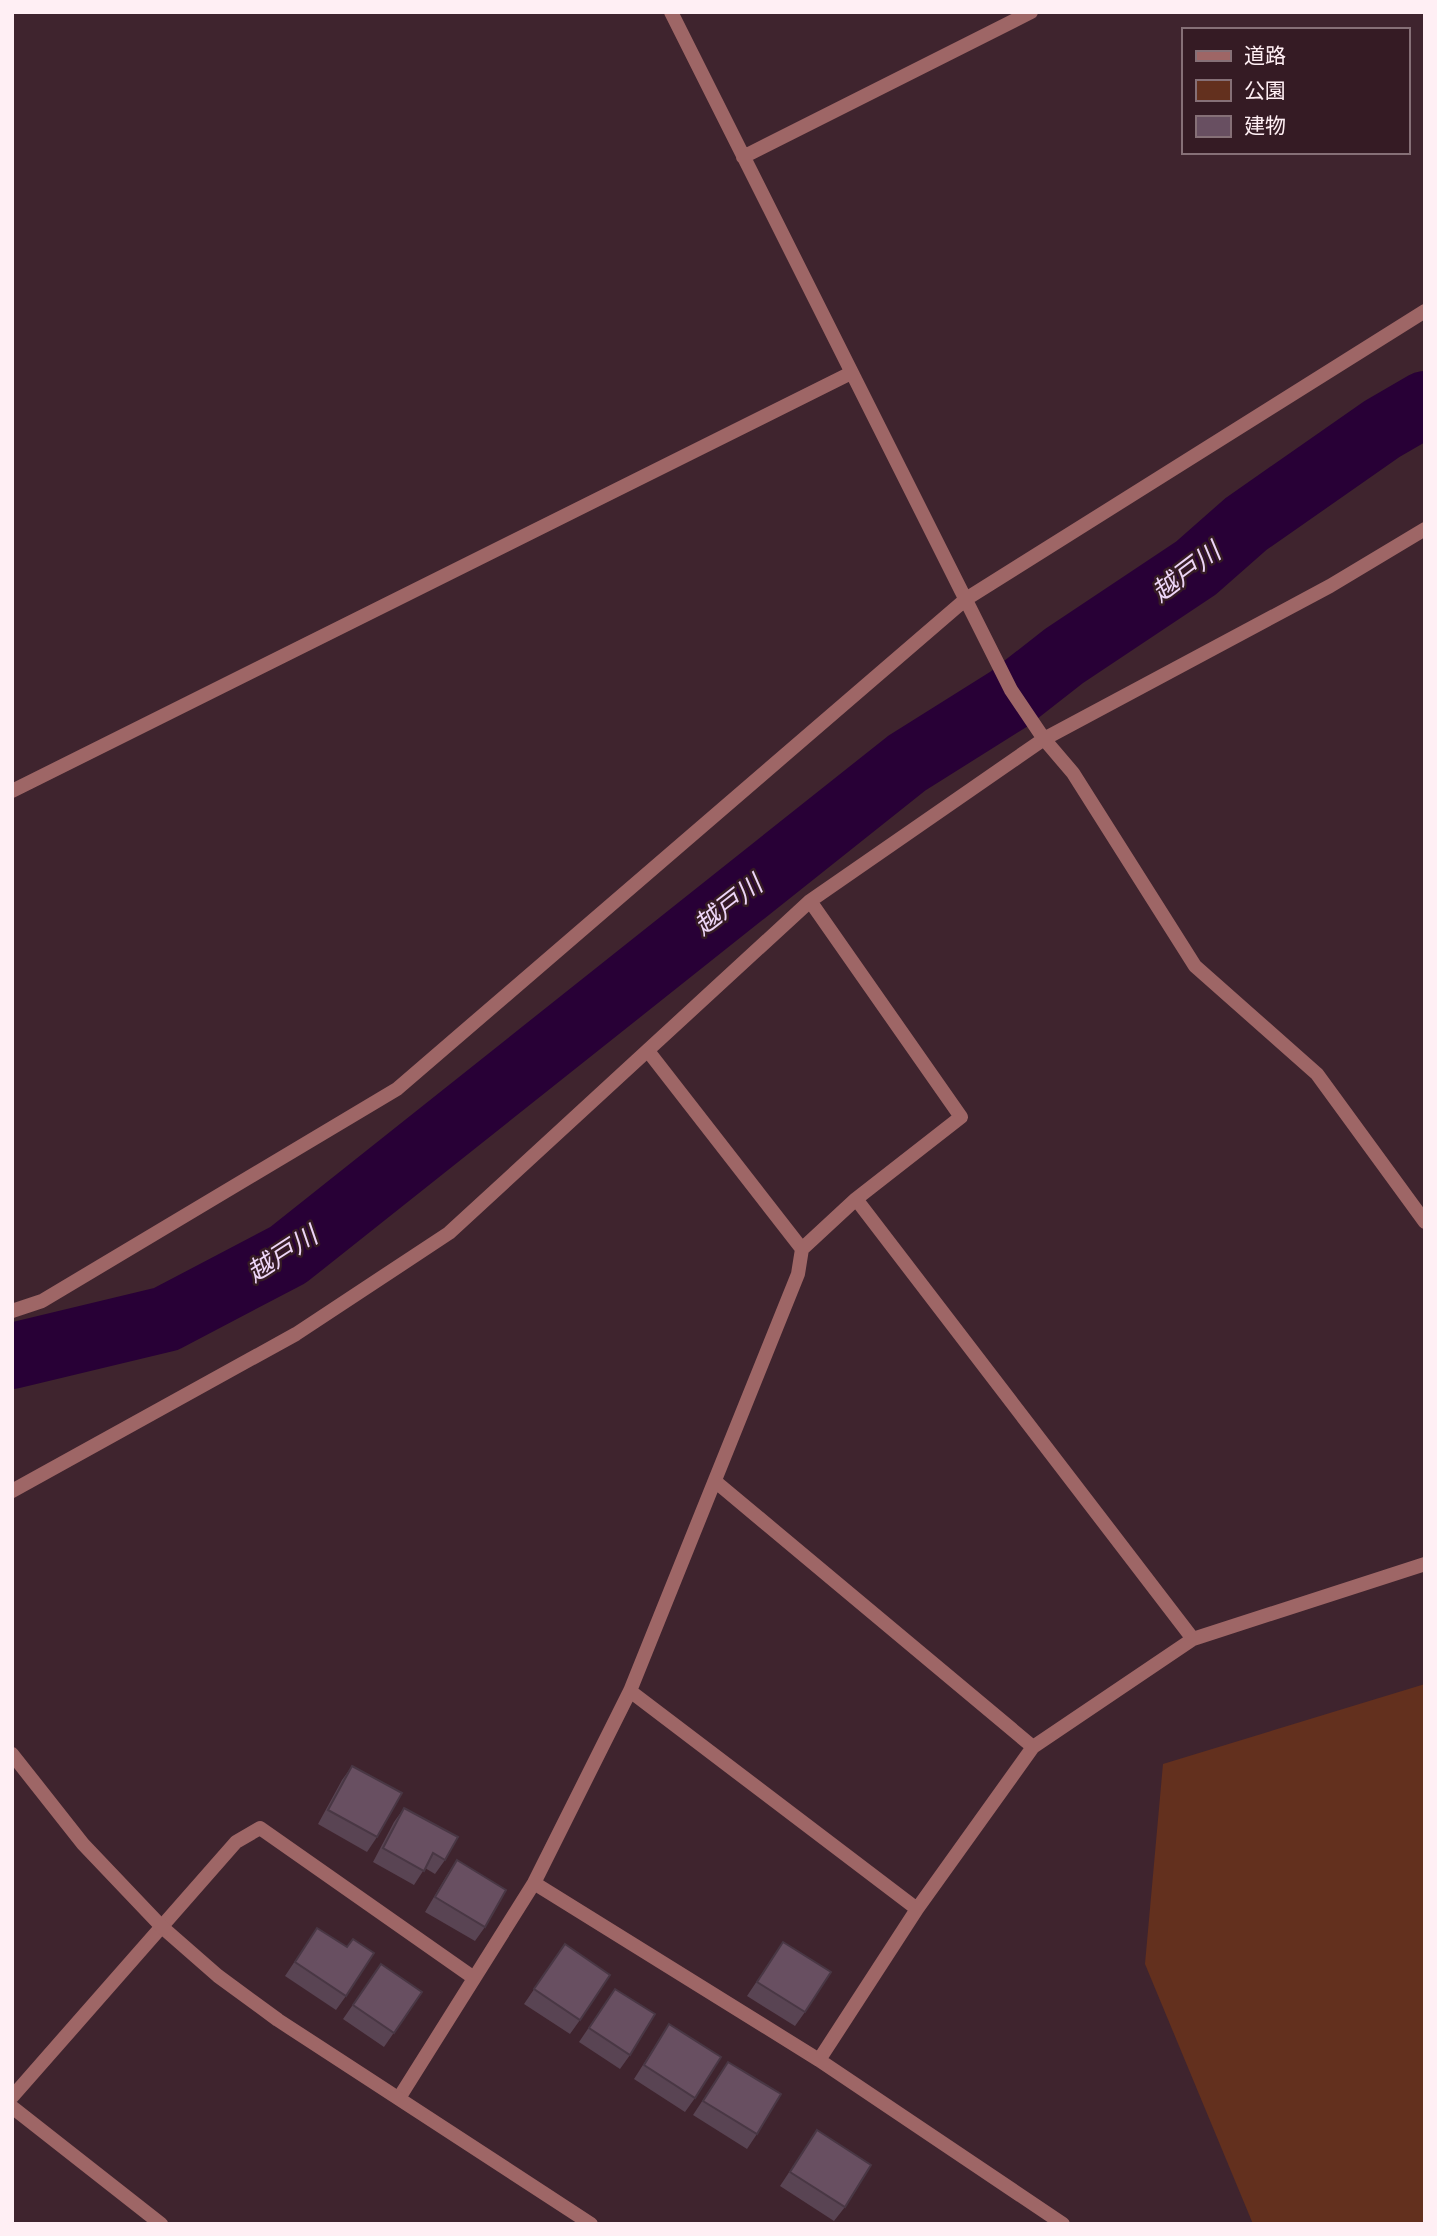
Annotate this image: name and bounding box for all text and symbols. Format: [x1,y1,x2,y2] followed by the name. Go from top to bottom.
[1182,28,1409,154] legend
[1244,41,1286,69] text: 道路
[1244,76,1286,104] text: 公園
[1244,111,1286,139] text: 建物
[1143,532,1230,609] water label: 越戸川
[686,864,772,942] water label: 越戸川
[239,1215,326,1290] water label: 越戸川

